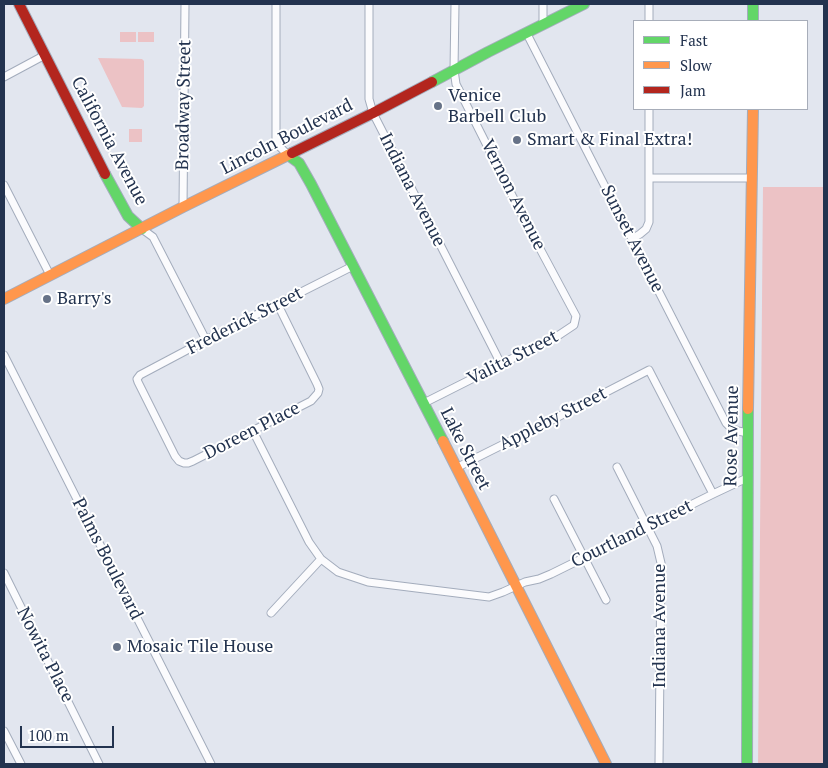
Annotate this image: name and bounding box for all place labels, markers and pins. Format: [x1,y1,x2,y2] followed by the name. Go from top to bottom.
[448,85,546,128] place label: Venice Barbell Club
[432,100,444,112] marker: Venice Barbell Club
[527,129,692,151] place label: Smart & Final Extra!
[511,134,523,146] marker: Smart & Final Extra!
[57,288,112,310] place label: Barry's
[41,293,53,305] marker: Barry's
[127,636,273,658] place label: Mosaic Tile House
[111,641,123,653] marker: Mosaic Tile House

